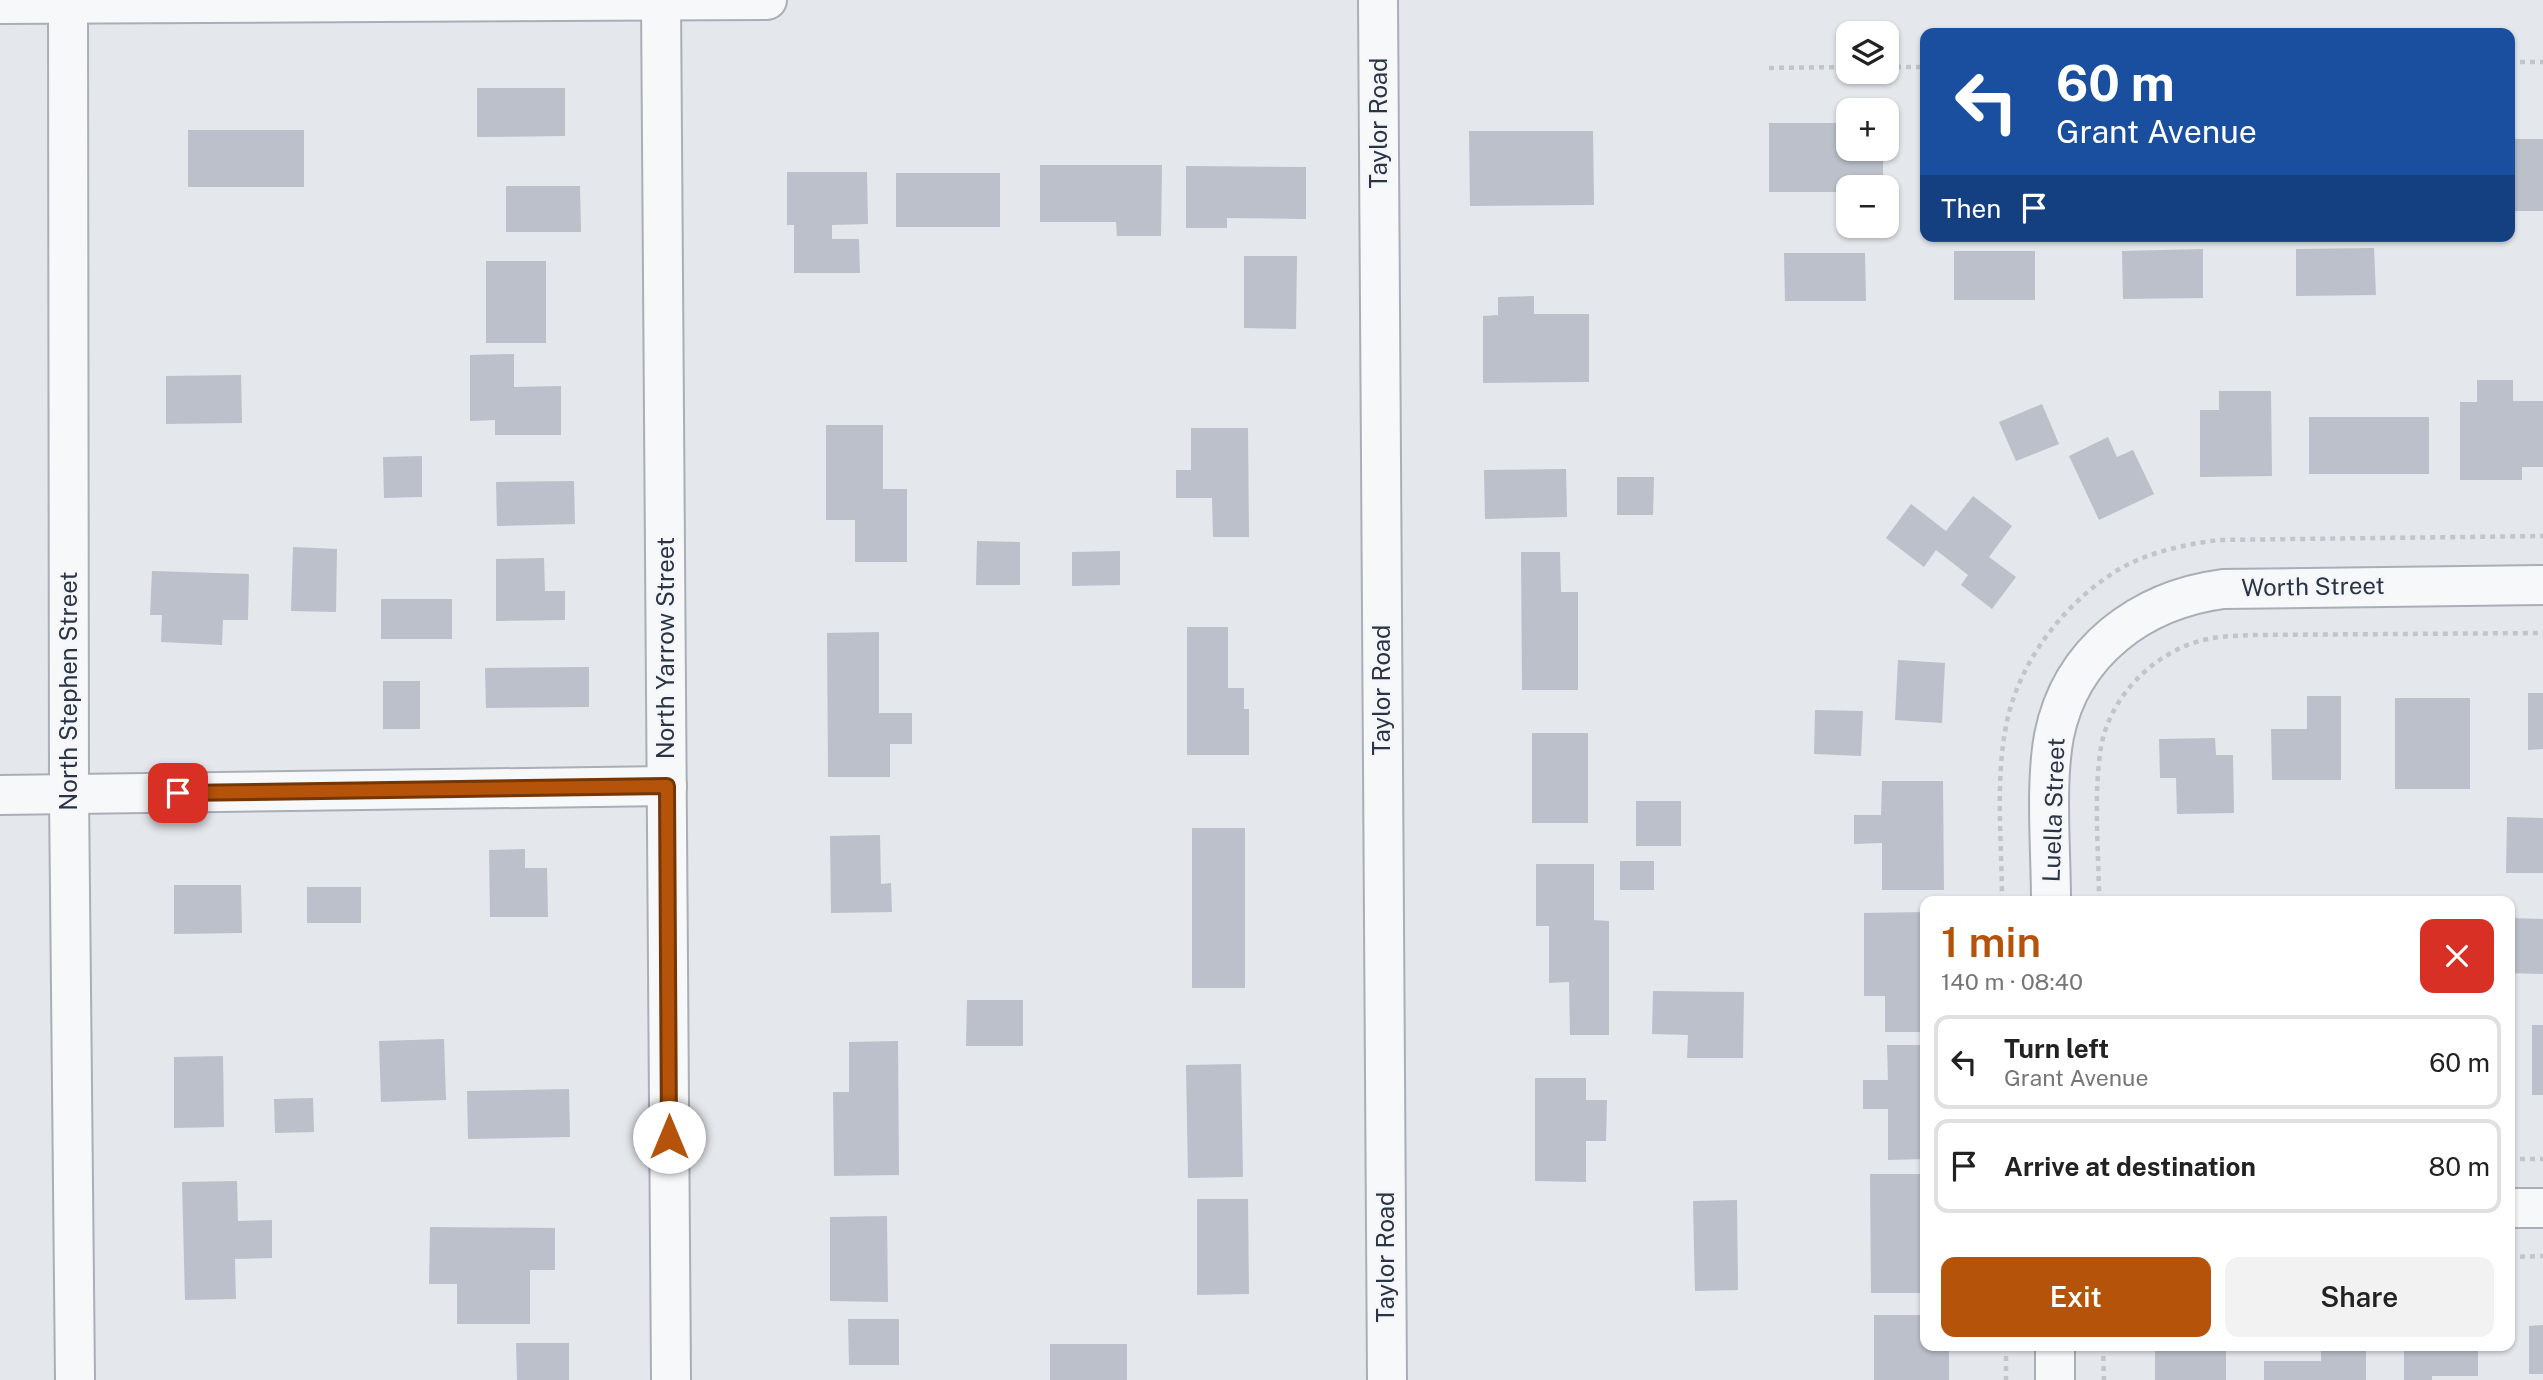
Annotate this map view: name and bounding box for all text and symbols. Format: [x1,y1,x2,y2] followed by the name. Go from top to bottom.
[1836,21,1899,238] map controls
[1836,21,1899,84] button: layers
[2056,54,2175,112] text: 60 m
[1941,56,2032,147] icon: left
[1364,58,1392,188] street label: Taylor Road
[1836,98,1899,161] button: +
[2056,113,2257,150] text: Grant Avenue
[1836,175,1899,238] button: −
[2015,189,2053,227] icon: arrive
[1941,193,2001,224] text: Then
[651,537,679,759] street label: North Yarrow Street
[54,571,82,811] street label: North Stephen Street
[2241,571,2385,601] street label: Worth Street
[1367,625,1395,755] street label: Taylor Road
[2036,737,2070,883] street label: Luella Street
[148,763,208,823] pin
[159,774,197,812] icon: arrive
[1941,917,2041,966] text: 1 min
[2420,919,2494,993] button: close
[1941,968,2083,995] text: 140 m · 08:40
[2004,1033,2109,1064] text: Turn left
[1945,1043,1983,1081] icon: left
[2429,1047,2490,1078] text: 60 m
[2004,1064,2148,1091] text: Grant Avenue
[632,1100,706,1174] position arrow
[1945,1147,1983,1185] icon: arrive
[2004,1151,2256,1182] text: Arrive at destination
[2429,1151,2490,1182] text: 80 m
[1371,1192,1399,1322] street label: Taylor Road
[1941,1257,2211,1337] button: Exit
[2225,1257,2494,1337] button: Share

